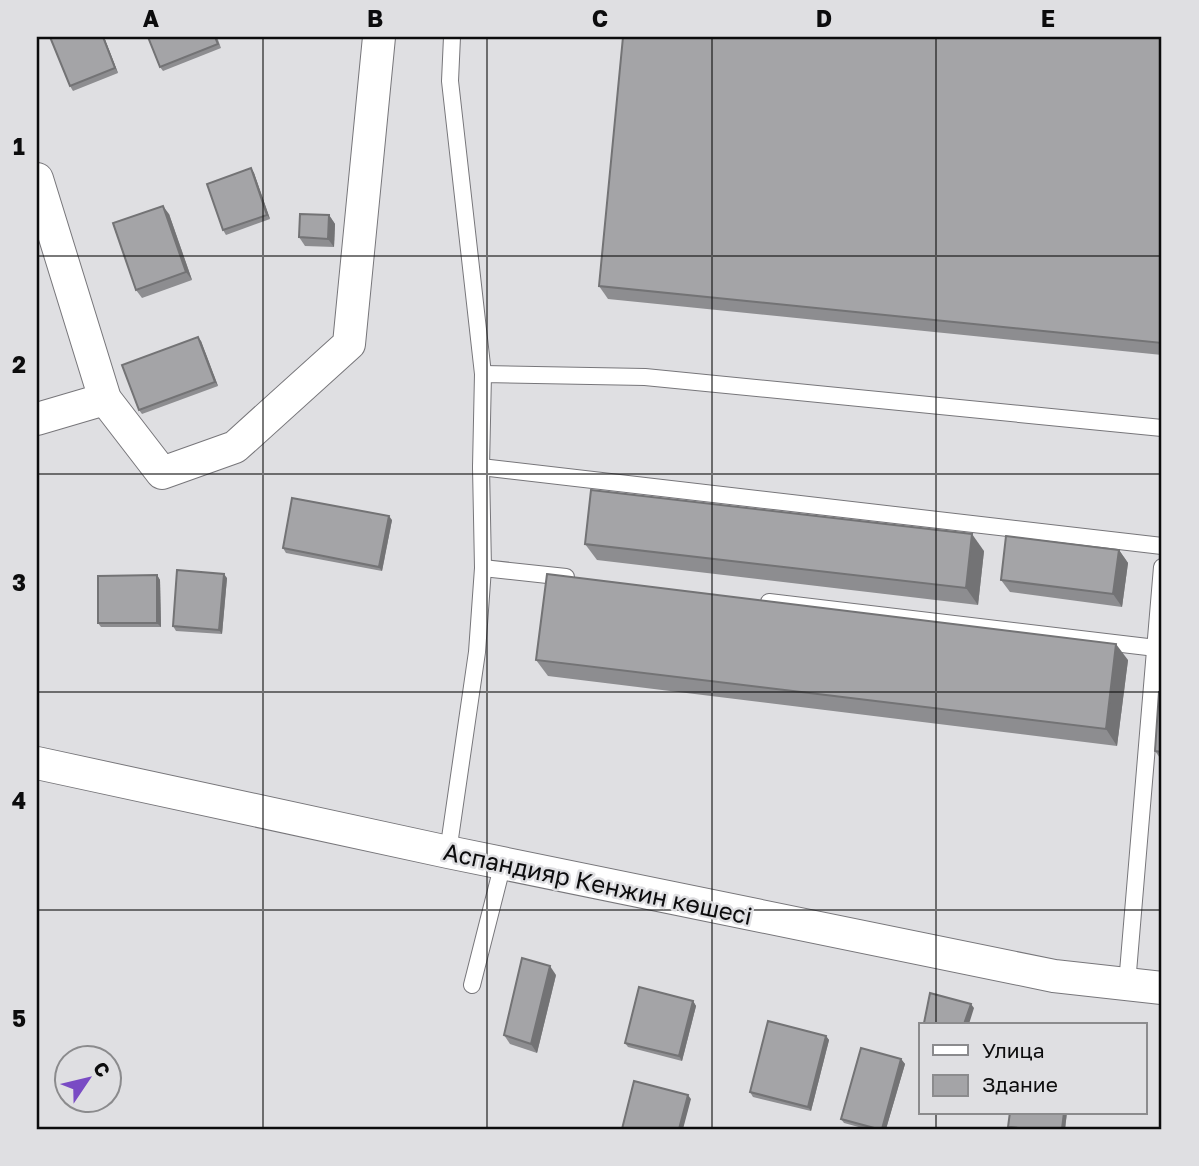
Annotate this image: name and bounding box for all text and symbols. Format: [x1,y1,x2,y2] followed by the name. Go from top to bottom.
[143,4,160,32] text: A
[367,4,383,32] text: B
[592,4,608,32] text: C
[816,4,832,32] text: D
[1041,4,1055,32] text: E
[13,132,25,160] text: 1
[12,350,26,378] text: 2
[12,568,26,596] text: 3
[12,786,26,814] text: 4
[441,836,755,930] street label: Аспандияр Кенжин көшесі
[12,1004,26,1032] text: 5
[919,1023,1146,1114] legend
[982,1037,1045,1063] text: Улица
[52,1044,122,1114] north arrow
[89,1057,116,1081] text: С
[982,1071,1058,1097] text: Здание

